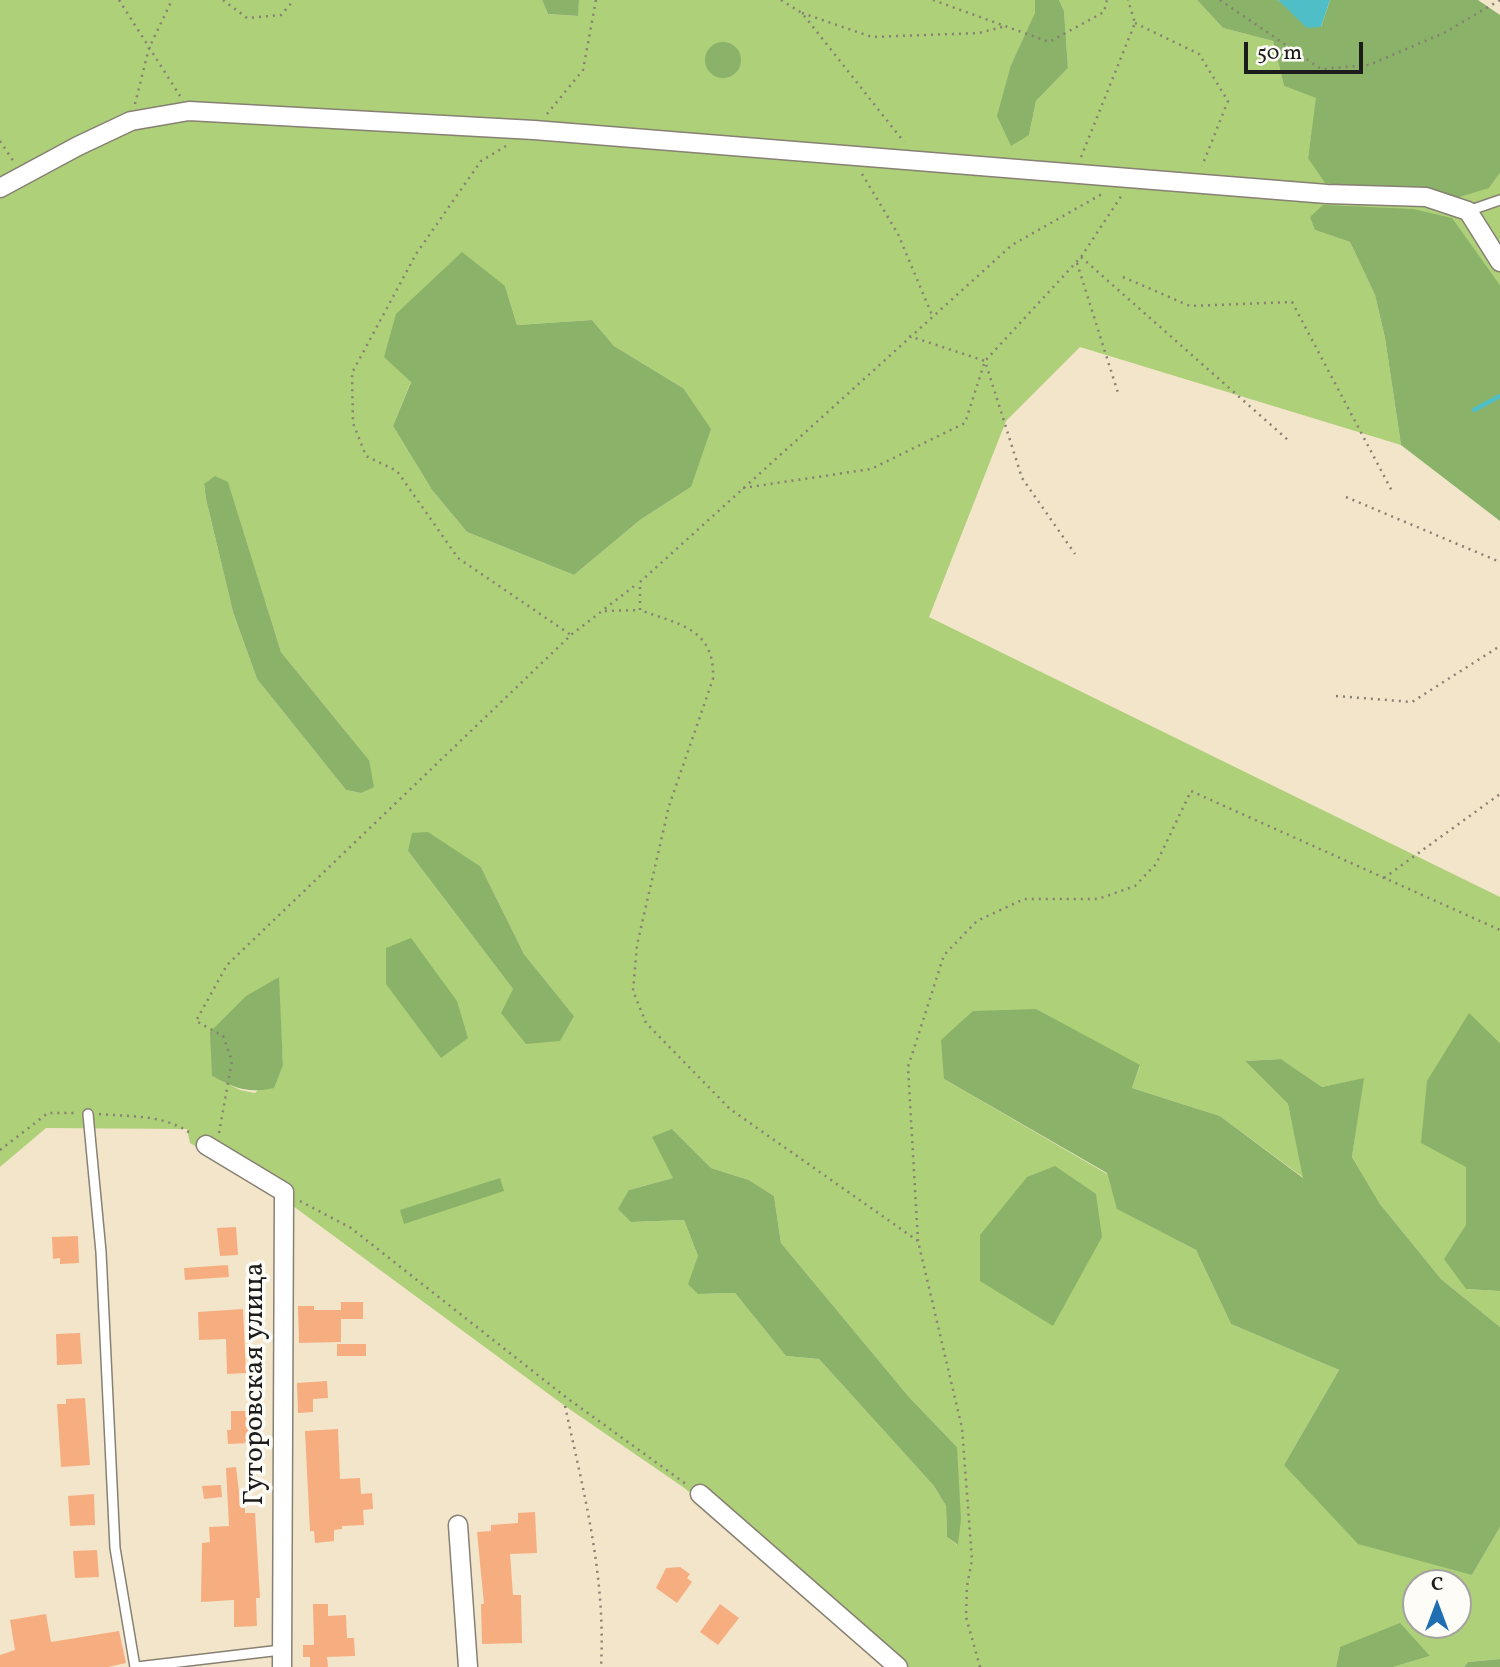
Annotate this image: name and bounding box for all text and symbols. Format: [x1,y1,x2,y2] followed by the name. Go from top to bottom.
[1248,28,1367,72] scale bar
[1257,39,1302,68] text: 50 m
[240,1262,274,1506] street label: Гуторовская улица
[1402,1569,1472,1639] north arrow
[1431,1572,1443,1598] text: С

